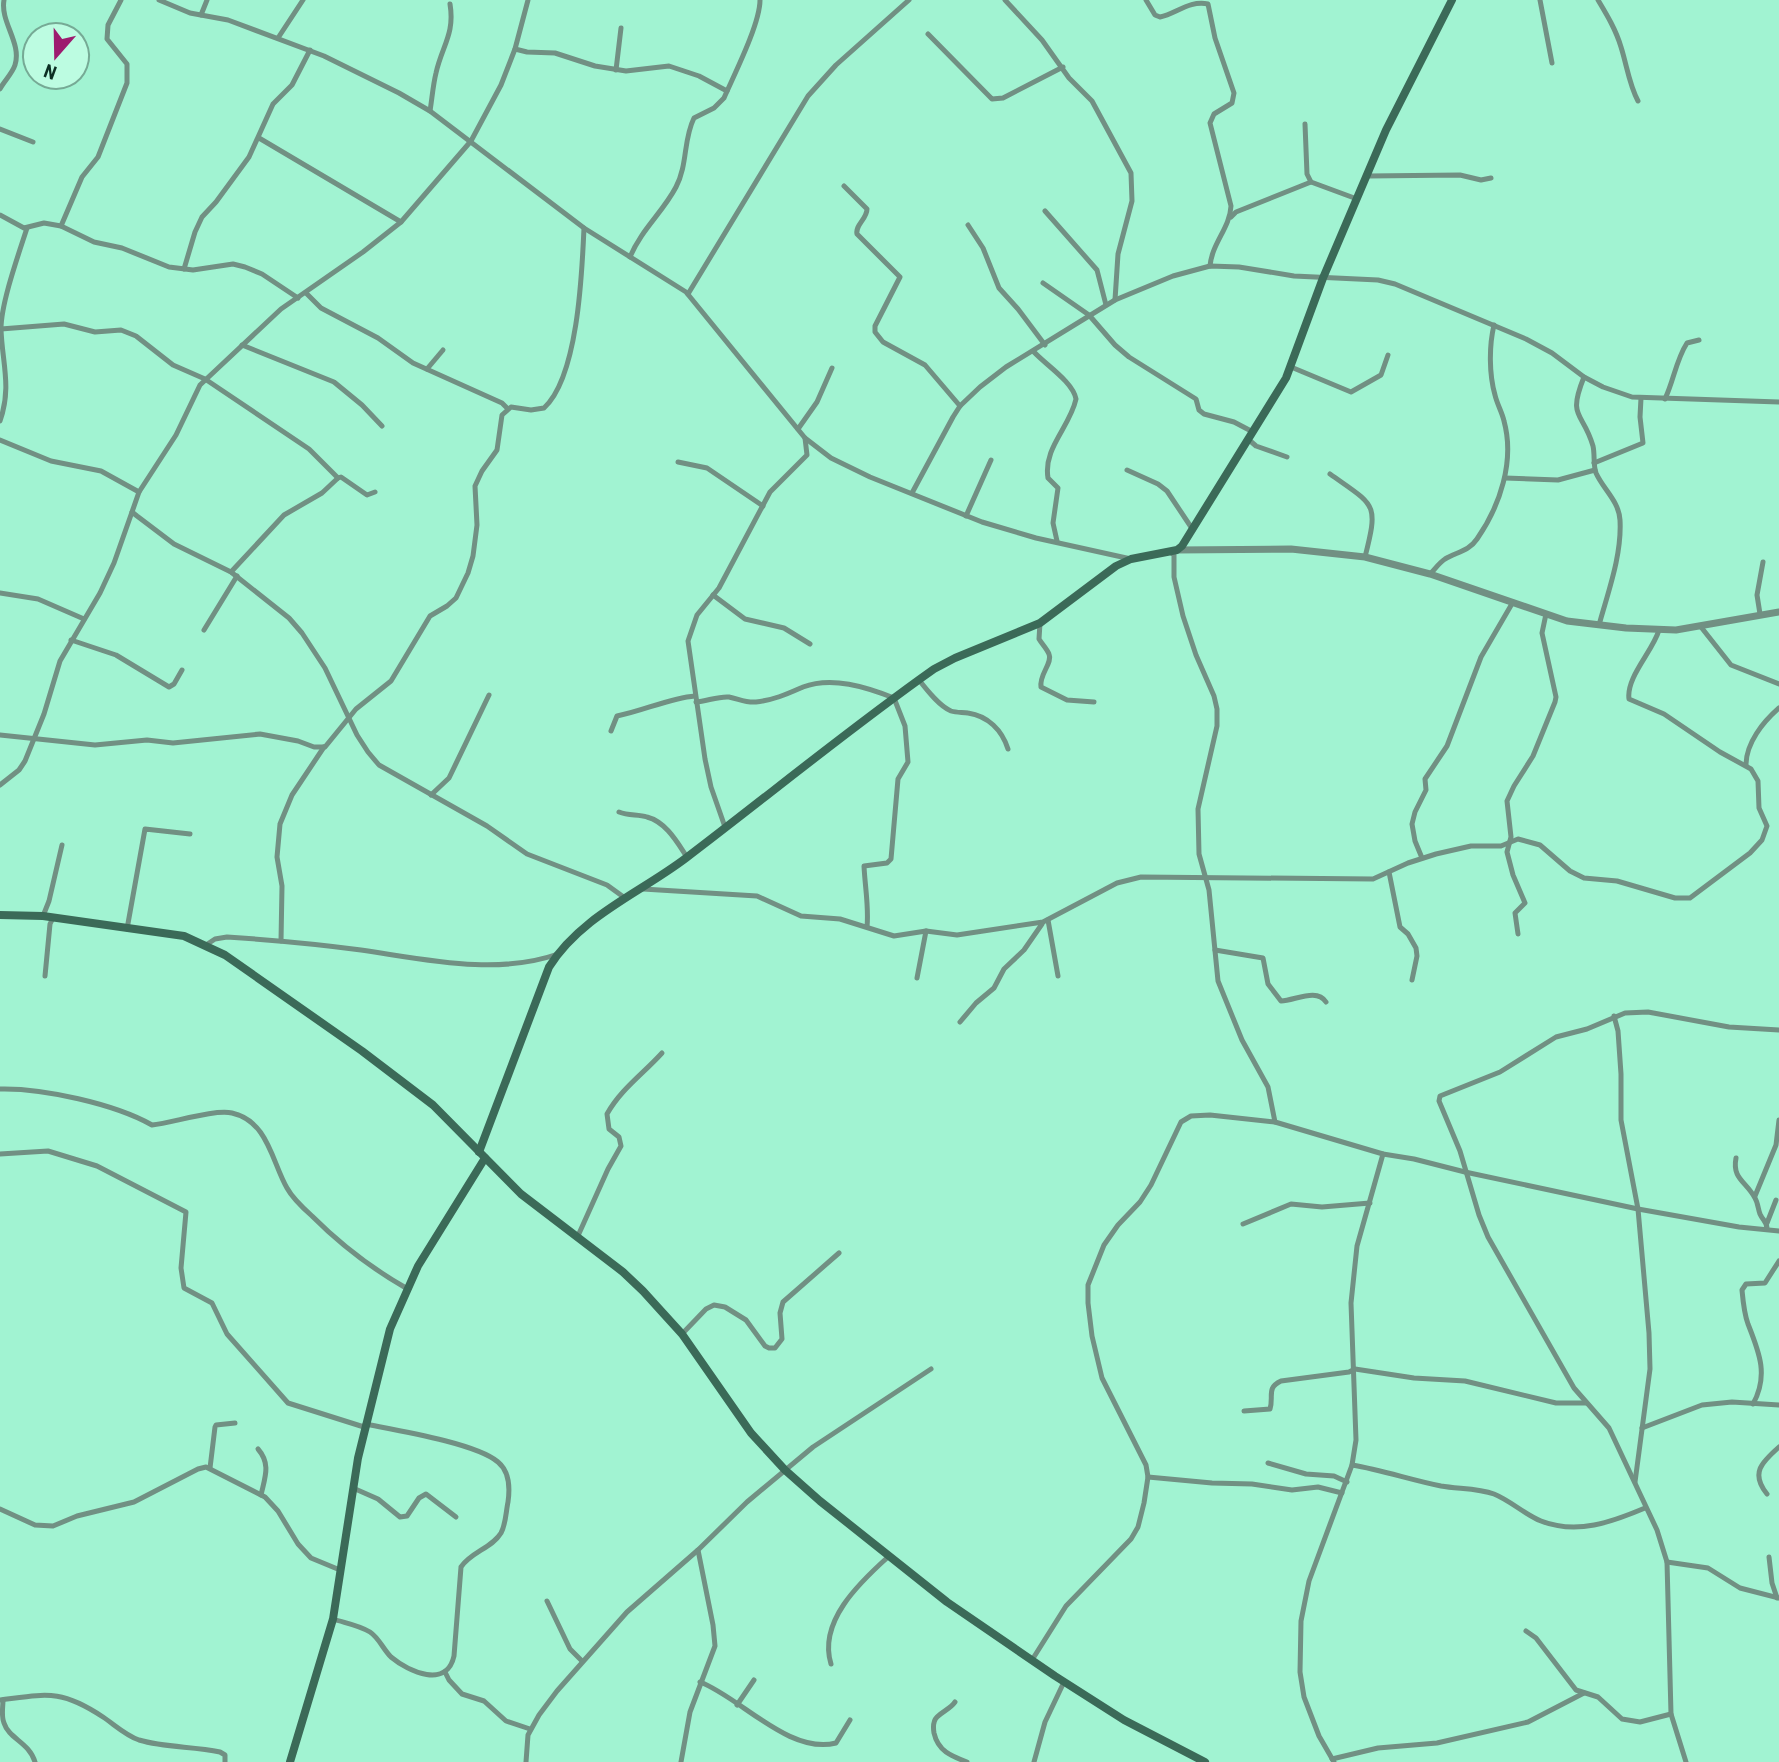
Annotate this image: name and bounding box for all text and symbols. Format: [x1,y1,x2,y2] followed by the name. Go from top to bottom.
[21,21,91,91] north arrow
[41,59,60,84] text: N

